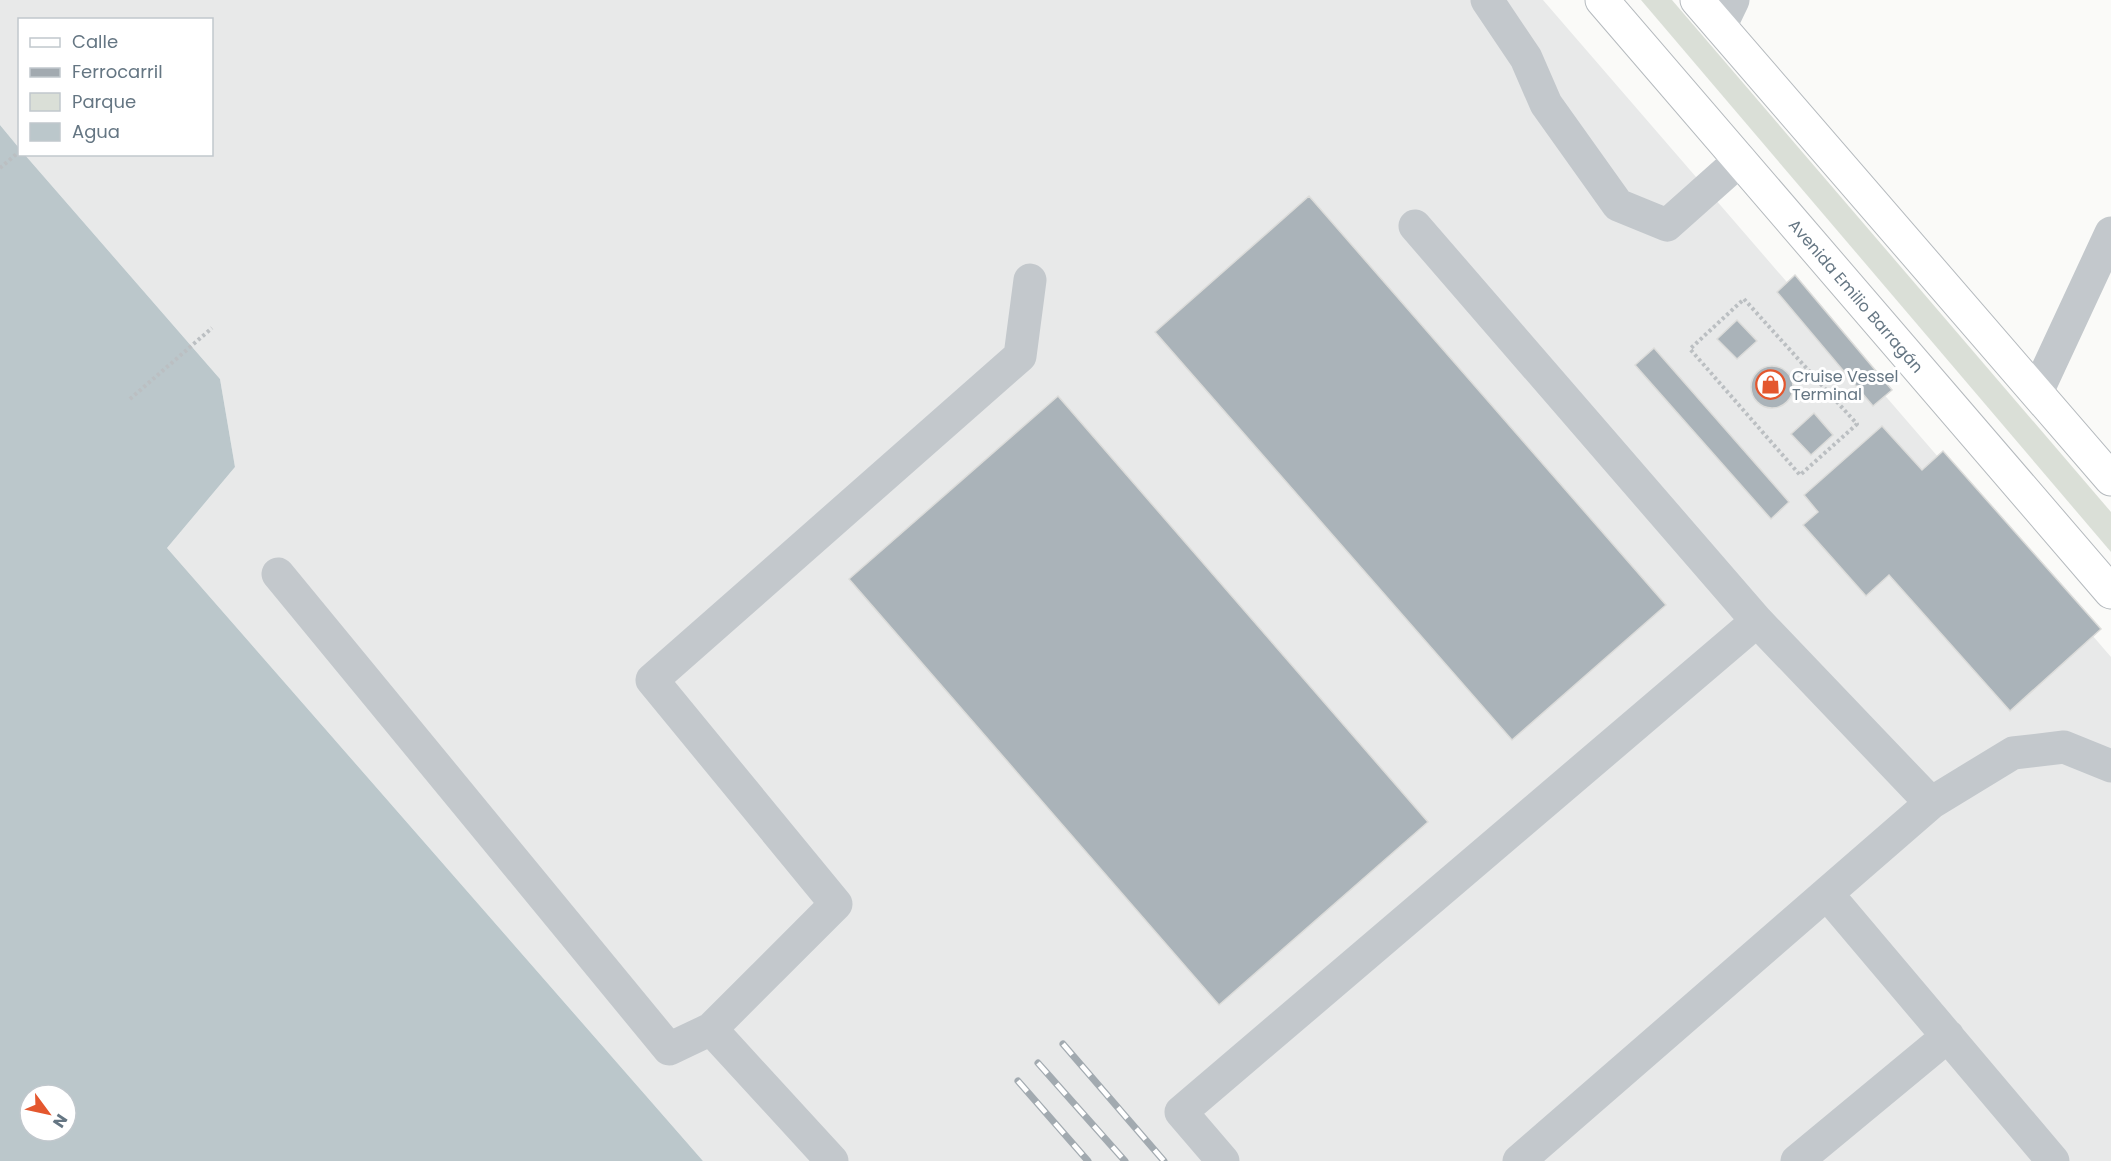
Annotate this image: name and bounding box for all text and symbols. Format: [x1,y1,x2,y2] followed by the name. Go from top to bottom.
[18,18,213,156] legend
[72,29,118,54] text: Calle
[72,59,163,84] text: Ferrocarril
[72,89,136,114] text: Parque
[72,119,120,144] text: Agua
[1783,214,1929,378] street label: Avenida Emilio Barragán
[1792,365,1898,406] place label: Cruise Vessel Terminal
[1755,369,1787,401] shop icon: Cruise Vessel Terminal
[18,1083,78,1143] north arrow
[47,1110,73,1132] text: N

